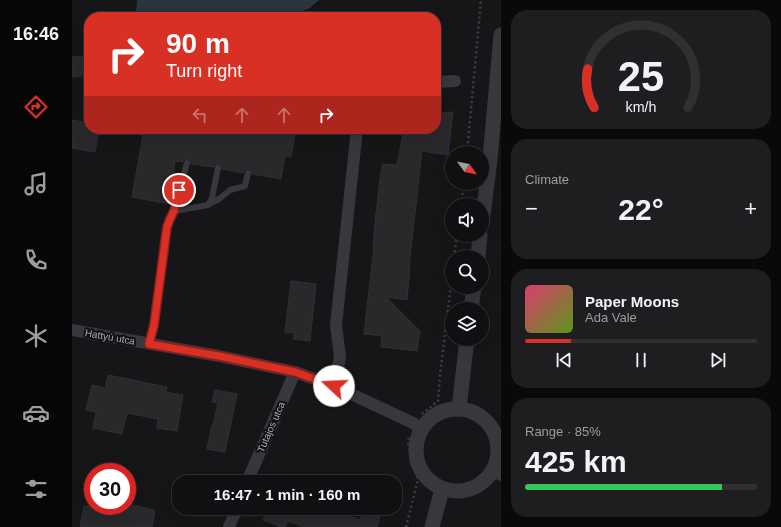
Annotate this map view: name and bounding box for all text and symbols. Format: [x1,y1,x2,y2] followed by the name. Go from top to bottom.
[13,24,59,44] text: 16:46
[100,28,152,80] icon: right
[166,28,230,59] text: 90 m
[618,52,664,99] text: 25
[166,61,242,81] text: Turn right
[22,93,50,121] icon: directions
[626,98,657,114] text: km/h
[189,104,211,126] icon: left
[231,104,253,126] icon: ahead
[273,104,295,126] icon: ahead
[315,104,337,126] icon: right
[445,146,489,190] north arrow
[445,146,489,346] map controls
[22,170,50,198] icon: music
[525,172,569,187] text: Climate
[162,173,196,207] pin
[168,179,190,201] icon: arrive
[618,193,664,226] text: 22°
[525,196,538,221] text: −
[744,196,757,221] text: +
[445,198,489,242] button: sound
[22,246,50,274] icon: phone
[445,250,489,294] button: search
[585,293,679,310] text: Paper Moons
[445,302,489,346] button: layers
[585,310,637,325] text: Ada Vale
[22,322,50,350] icon: climate
[84,327,136,347] street label: Hattyú utca
[553,349,575,371] icon: previous
[630,349,652,371] icon: pause
[707,349,729,371] icon: next
[313,365,355,407] position arrow
[22,399,50,427] icon: car
[255,400,287,454] street label: Tutajos utca
[525,424,601,439] text: Range · 85%
[525,445,627,478] text: 425 km
[84,463,136,515] speed limit sign: 30
[22,475,50,503] icon: filters
[214,486,360,503] text: 16:47 · 1 min · 160 m

